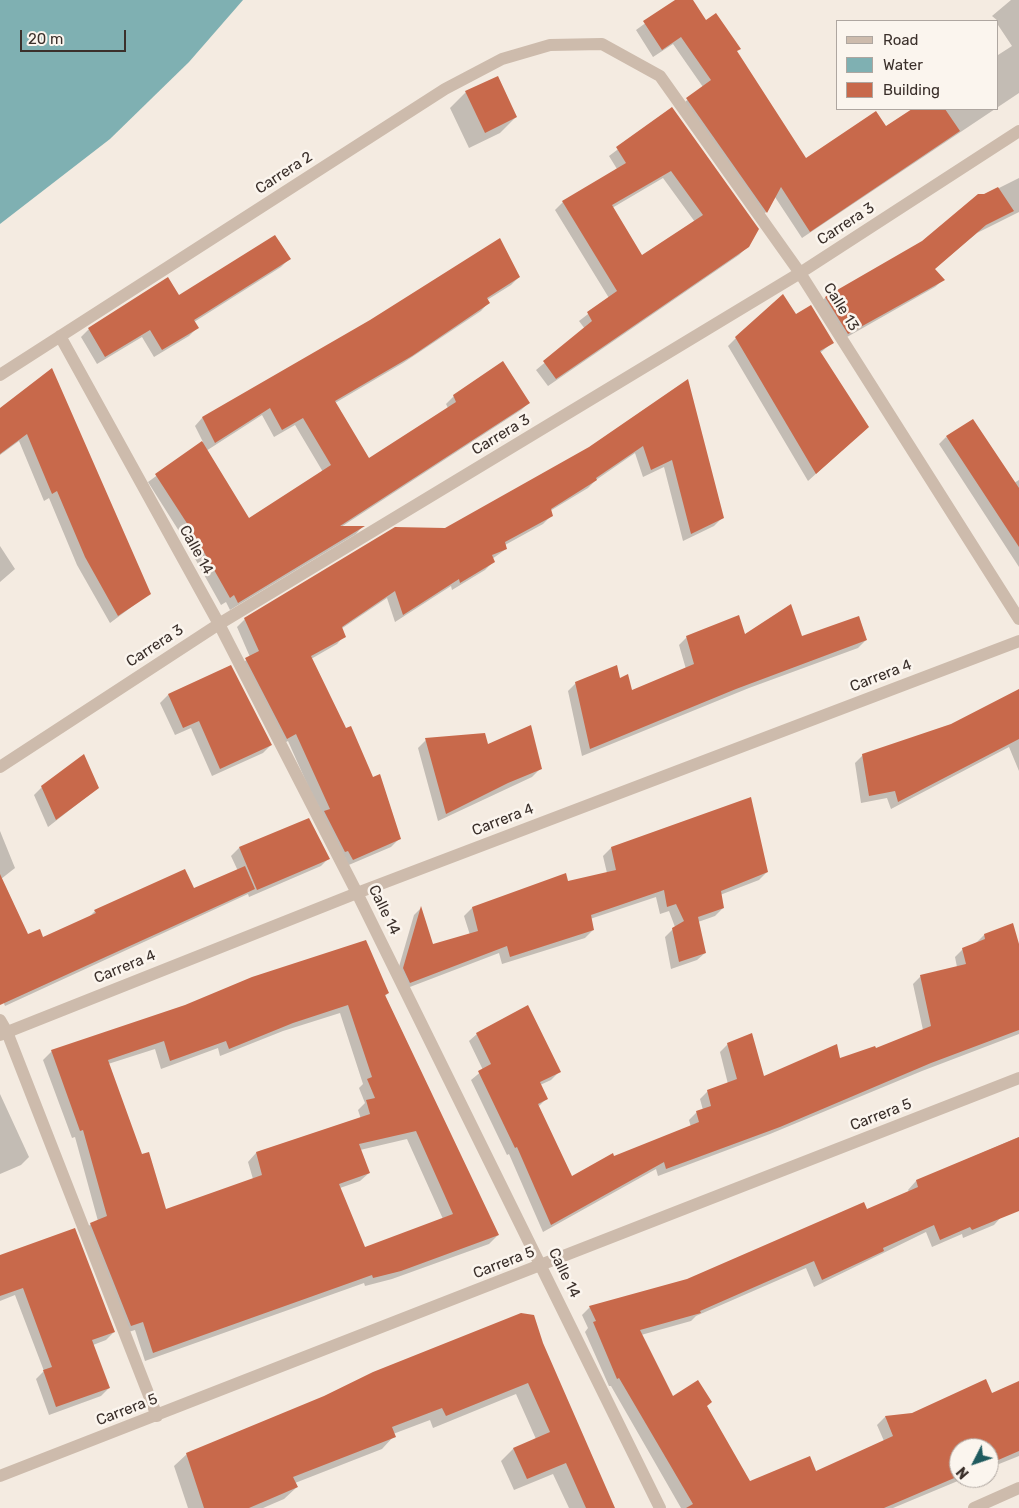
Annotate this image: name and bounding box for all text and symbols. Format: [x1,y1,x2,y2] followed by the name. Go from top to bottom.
[22,20,129,52] scale bar
[836,20,999,110] legend
[28,30,63,48] text: 20 m
[883,31,919,49] text: Road
[883,56,923,74] text: Water
[883,81,940,99] text: Building
[252,148,316,198] street label: Carrera 2
[814,199,878,249] street label: Carrera 3
[819,280,863,334] street label: Calle 13
[469,411,533,459] street label: Carrera 3
[175,522,217,578] street label: Calle 14
[123,621,187,671] street label: Carrera 3
[848,656,914,696] street label: Carrera 4
[470,800,536,840] street label: Carrera 4
[364,882,404,938] street label: Calle 14
[92,947,158,987] street label: Carrera 4
[848,1095,914,1135] street label: Carrera 5
[471,1243,537,1283] street label: Carrera 5
[544,1245,584,1301] street label: Calle 14
[94,1390,160,1430] street label: Carrera 5
[949,1438,999,1488] north arrow
[953,1463,973,1482] text: N

